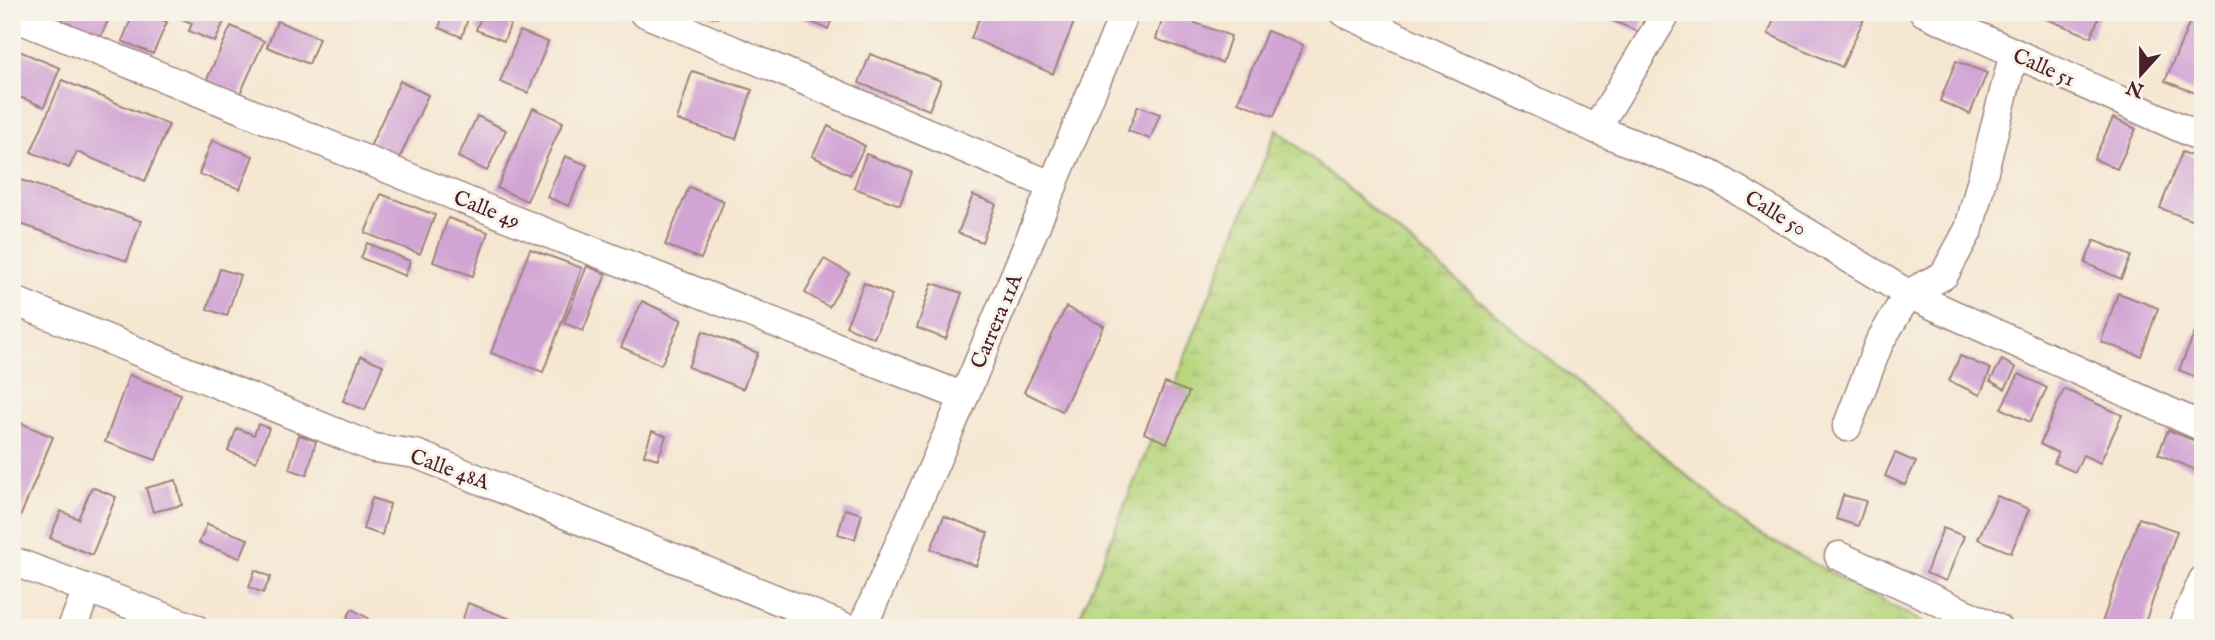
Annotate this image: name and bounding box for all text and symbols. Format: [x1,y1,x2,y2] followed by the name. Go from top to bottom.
[2106,38,2176,108] north arrow
[2008,43,2079,94] street label: Calle 51
[2123,74,2149,103] text: N
[449,185,524,236] street label: Calle 49
[1739,185,1811,243] street label: Calle 50
[965,269,1030,373] street label: Carrera 11A
[406,444,494,497] street label: Calle 48A

